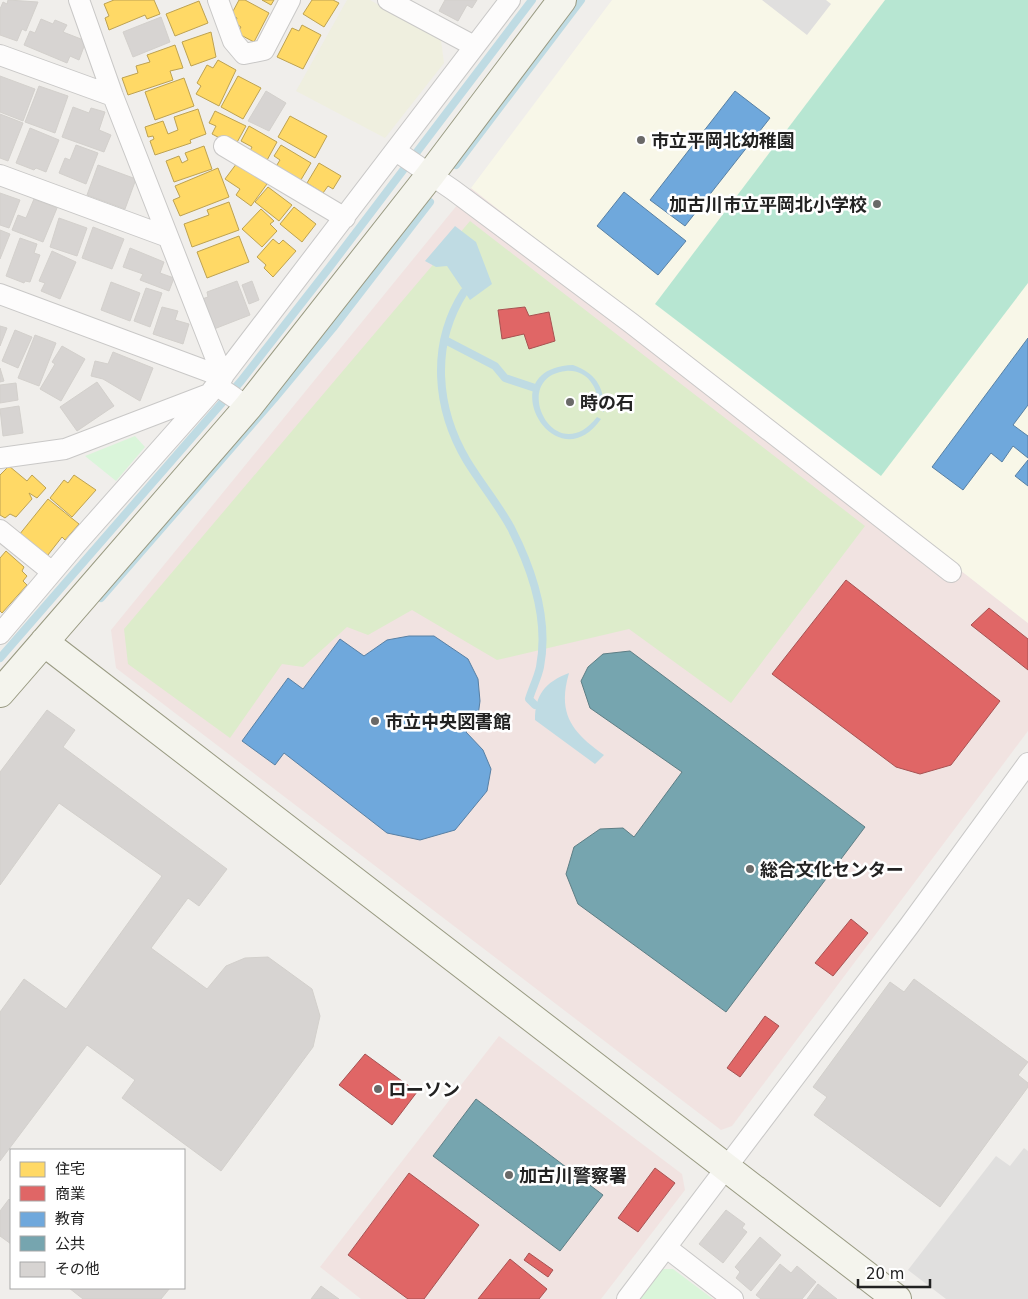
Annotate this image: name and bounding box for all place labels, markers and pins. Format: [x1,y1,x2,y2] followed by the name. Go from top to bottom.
[651,130,795,151] place label: 市立平岡北幼稚園
[635,134,647,146] marker: 市立平岡北幼稚園
[669,194,867,215] place label: 加古川市立平岡北小学校
[871,198,883,210] marker: 加古川市立平岡北小学校
[580,392,634,413] place label: 時の石
[564,396,576,408] marker: 時の石
[385,711,511,732] place label: 市立中央図書館
[369,715,381,727] marker: 市立中央図書館
[760,859,904,880] place label: 総合文化センター
[744,863,756,875] marker: 総合文化センター
[388,1079,460,1100] place label: ローソン
[372,1083,384,1095] marker: ローソン
[519,1165,627,1186] place label: 加古川警察署
[503,1169,515,1181] marker: 加古川警察署

